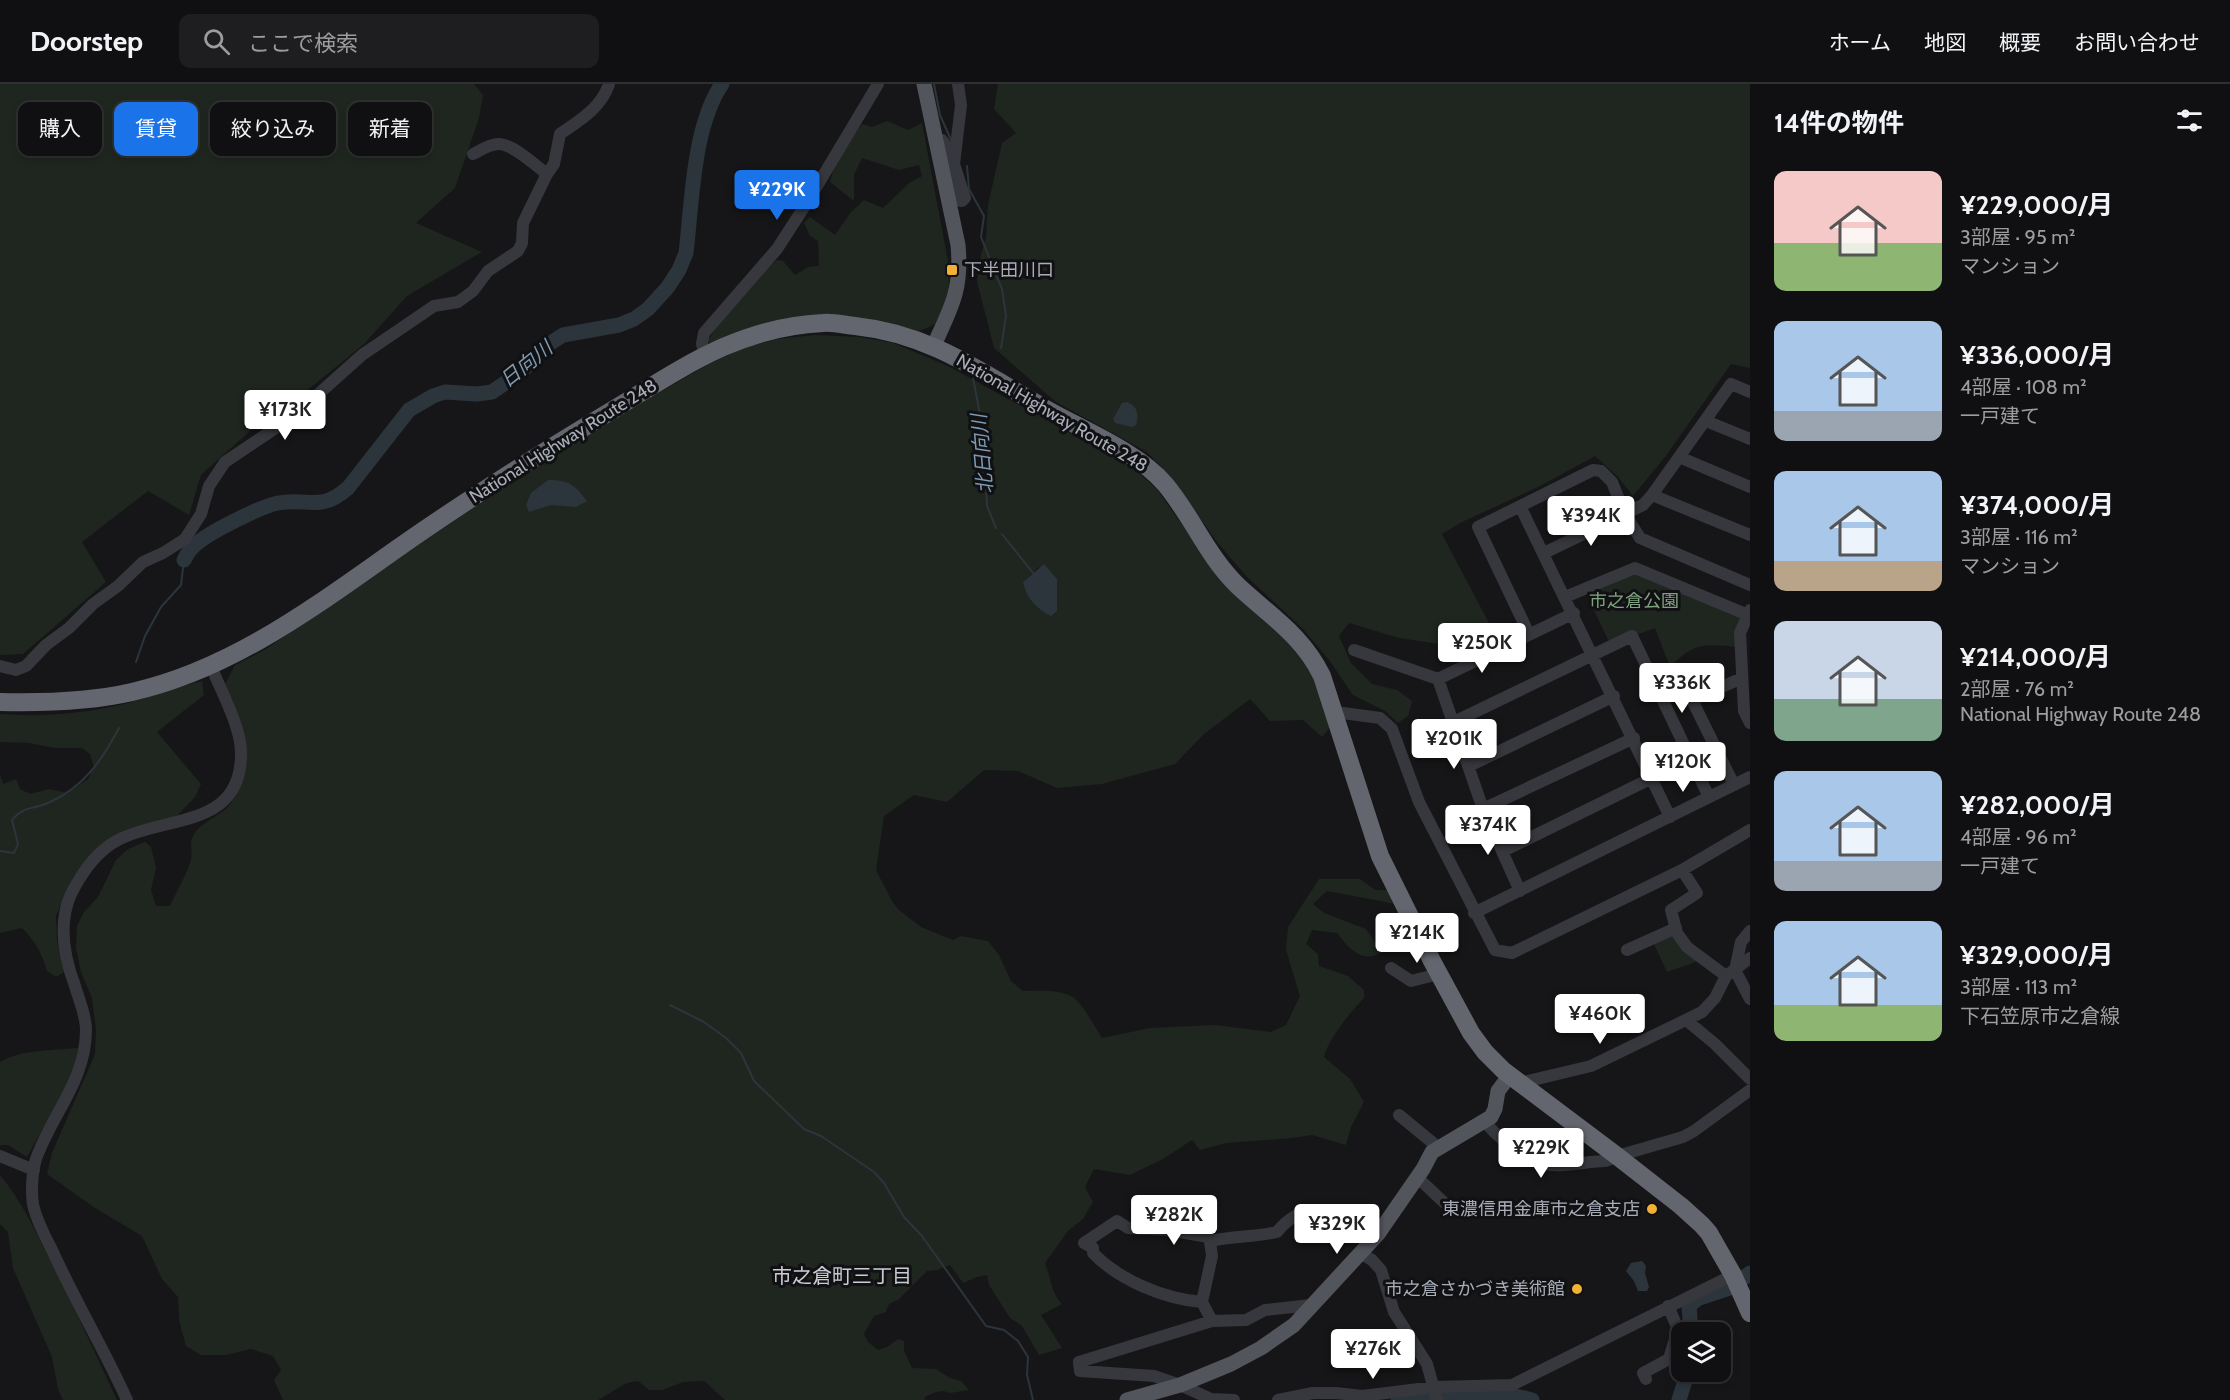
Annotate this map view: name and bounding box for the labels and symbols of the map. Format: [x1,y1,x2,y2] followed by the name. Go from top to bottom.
[735,170,819,221] pin: ¥229K
[964,259,1054,281] place label: 下半田川口
[945,263,959,277] marker: 下半田川口
[495,335,558,392] water label: 日向川
[953,349,1151,477] street label: National Highway Route 248
[465,374,661,508] street label: National Highway Route 248
[243,390,327,441] pin: ¥173K
[966,411,997,495] water label: 北日向川
[1549,496,1633,547] pin: ¥394K
[1589,590,1679,612] park label: 市之倉公園
[1440,623,1524,674] pin: ¥250K
[1640,663,1724,714] pin: ¥336K
[1412,719,1496,770] pin: ¥201K
[1641,742,1725,793] pin: ¥120K
[1446,805,1530,856] pin: ¥374K
[1375,913,1459,964] pin: ¥214K
[1558,994,1642,1045] pin: ¥460K
[1499,1128,1583,1179] pin: ¥229K
[1132,1195,1216,1246] pin: ¥282K
[1442,1198,1640,1220] place label: 東濃信用金庫市之倉支店
[1645,1202,1659,1216] marker: 東濃信用金庫市之倉支店
[1295,1204,1379,1255] pin: ¥329K
[772,1264,912,1288] district label: 市之倉町三丁目
[1385,1278,1565,1300] place label: 市之倉さかづき美術館
[1570,1282,1584,1296] marker: 市之倉さかづき美術館
[1331,1329,1415,1380] pin: ¥276K

